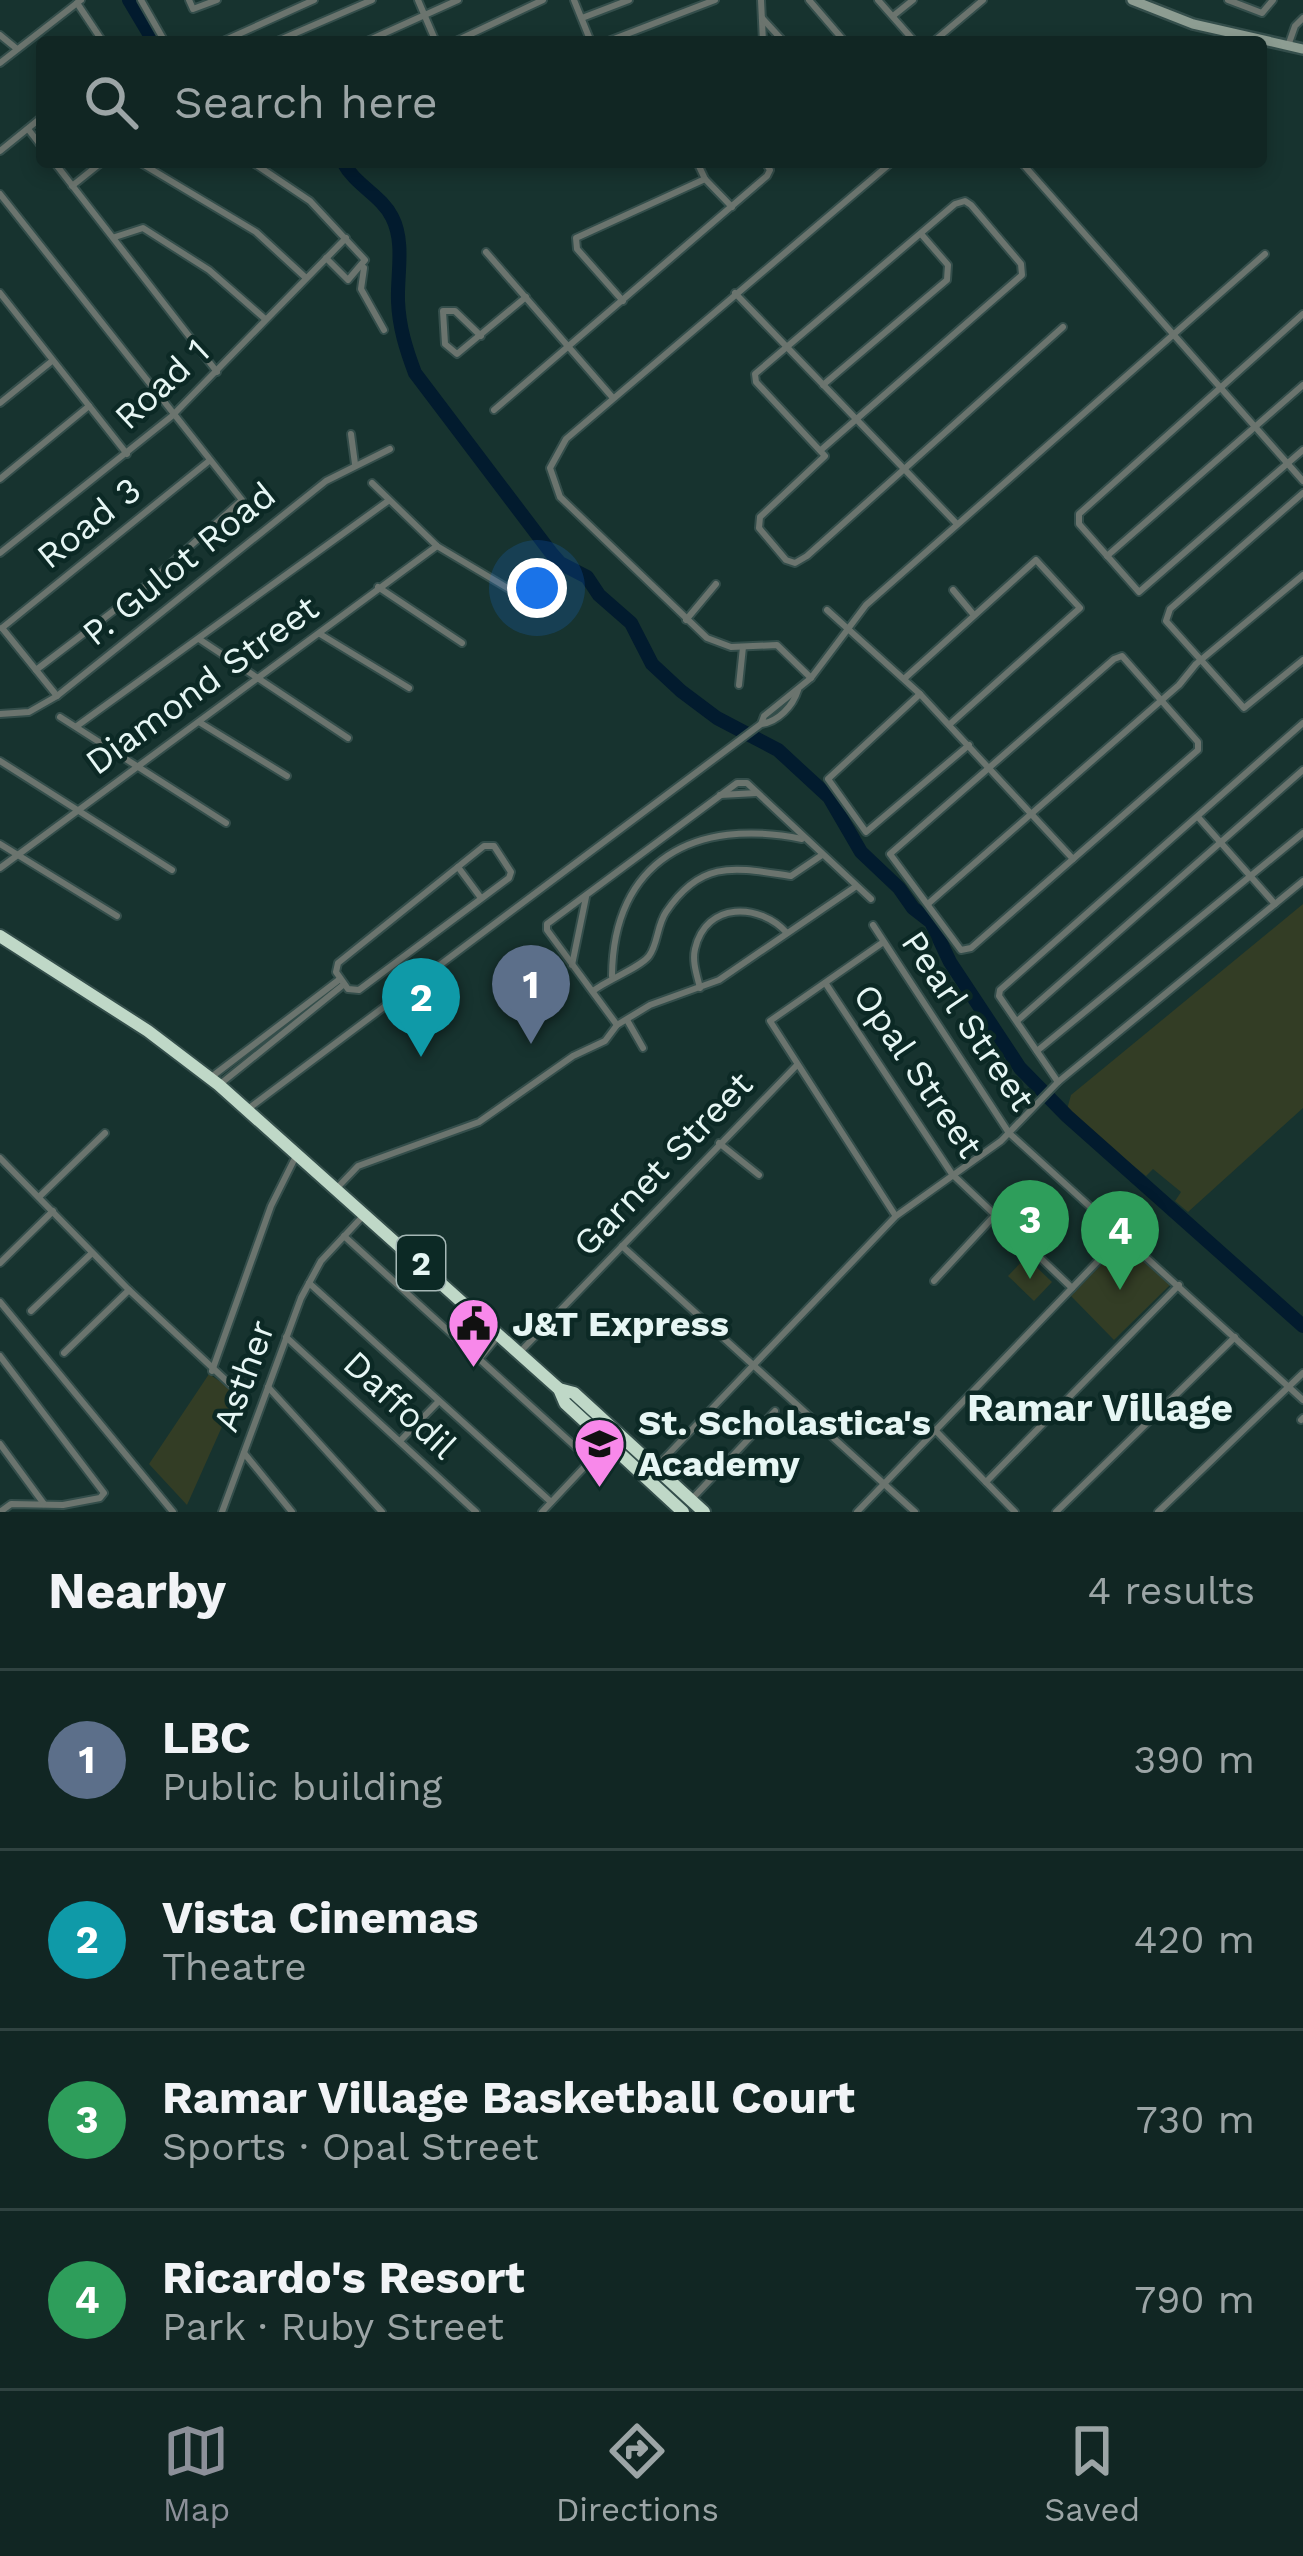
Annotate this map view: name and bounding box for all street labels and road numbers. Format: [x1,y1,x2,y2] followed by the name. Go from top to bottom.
[106,330,218,438] street label: Road 1
[29,469,149,577] street label: Road 3
[74,474,284,654] street label: P. Gulot Road
[78,587,326,783] street label: Diamond Street
[892,923,1044,1119] street label: Pearl Street
[845,976,991,1166] street label: Opal Street
[565,1063,761,1265] street label: Garnet Street
[397,1236,445,1290] road number: 2
[205,1315,283,1437] street label: Asther
[335,1342,465,1468] street label: Daffodil

